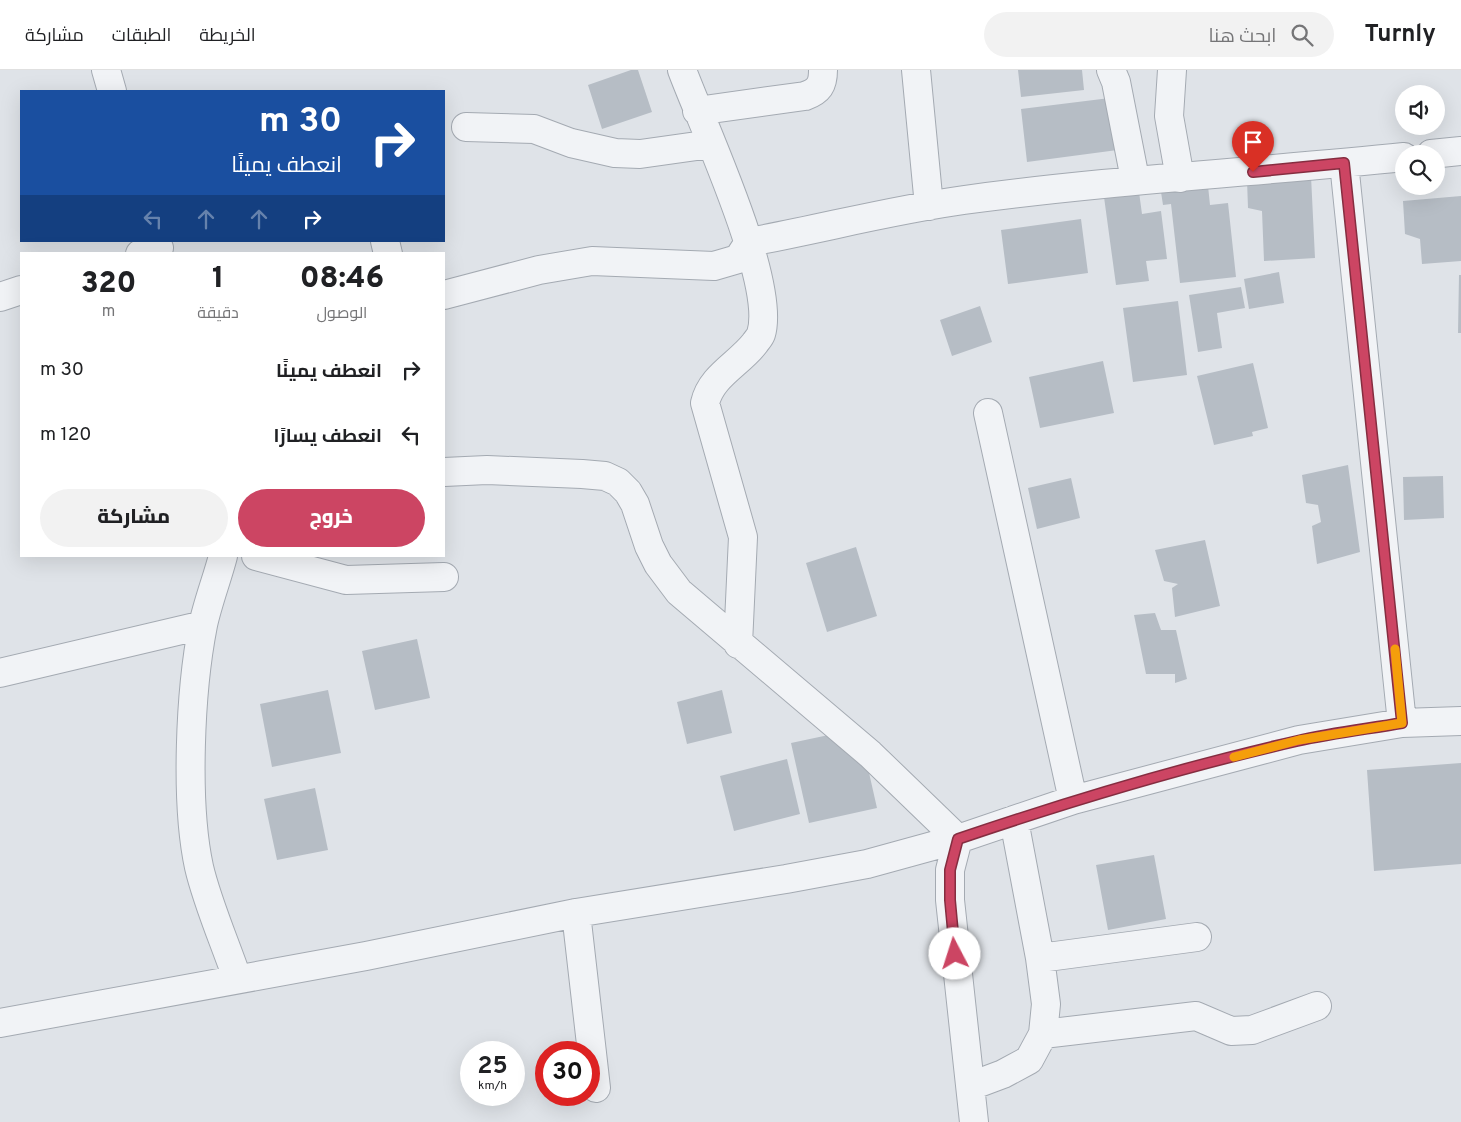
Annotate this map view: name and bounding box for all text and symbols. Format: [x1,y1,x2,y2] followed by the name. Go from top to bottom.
[984,12,1334,57] search box
[1364,20,1436,50] text: Turnly
[1288,21,1316,49] icon: search
[25,25,84,48] text: مشاركة
[112,25,171,48] text: الطبقات
[199,25,256,48] text: الخريطة
[1208,25,1276,49] text: ابحث هنا
[1395,85,1445,195] map controls
[1395,85,1445,135] button: sound
[259,100,342,144] text: 30 m
[360,110,425,175] icon: right
[1232,121,1274,172] pin
[1239,128,1267,156] icon: arrive
[1395,145,1445,195] button: search
[231,153,342,180] text: انعطف يمينًا
[139,205,167,233] icon: left
[192,205,220,233] icon: ahead
[245,205,273,233] icon: ahead
[298,205,326,233] icon: right
[212,261,224,298] text: 1
[300,261,384,298] text: 08:46
[81,266,136,303] text: 320
[102,302,115,322] text: m
[197,304,239,324] text: دقيقة
[316,304,367,324] text: الوصول
[397,356,425,384] icon: right
[40,358,84,382] text: 30 m
[276,360,382,384] text: انعطف يمينًا
[397,421,425,449] icon: left
[40,423,91,447] text: 120 m
[274,425,382,449] text: انعطف يسارًا
[40,489,228,547] button: مشاركة
[238,489,425,547] button: خروج
[928,927,980,979] position arrow
[535,1041,600,1106] speed limit sign: 30
[477,1051,508,1083] text: 25
[478,1078,507,1094] text: km/h

